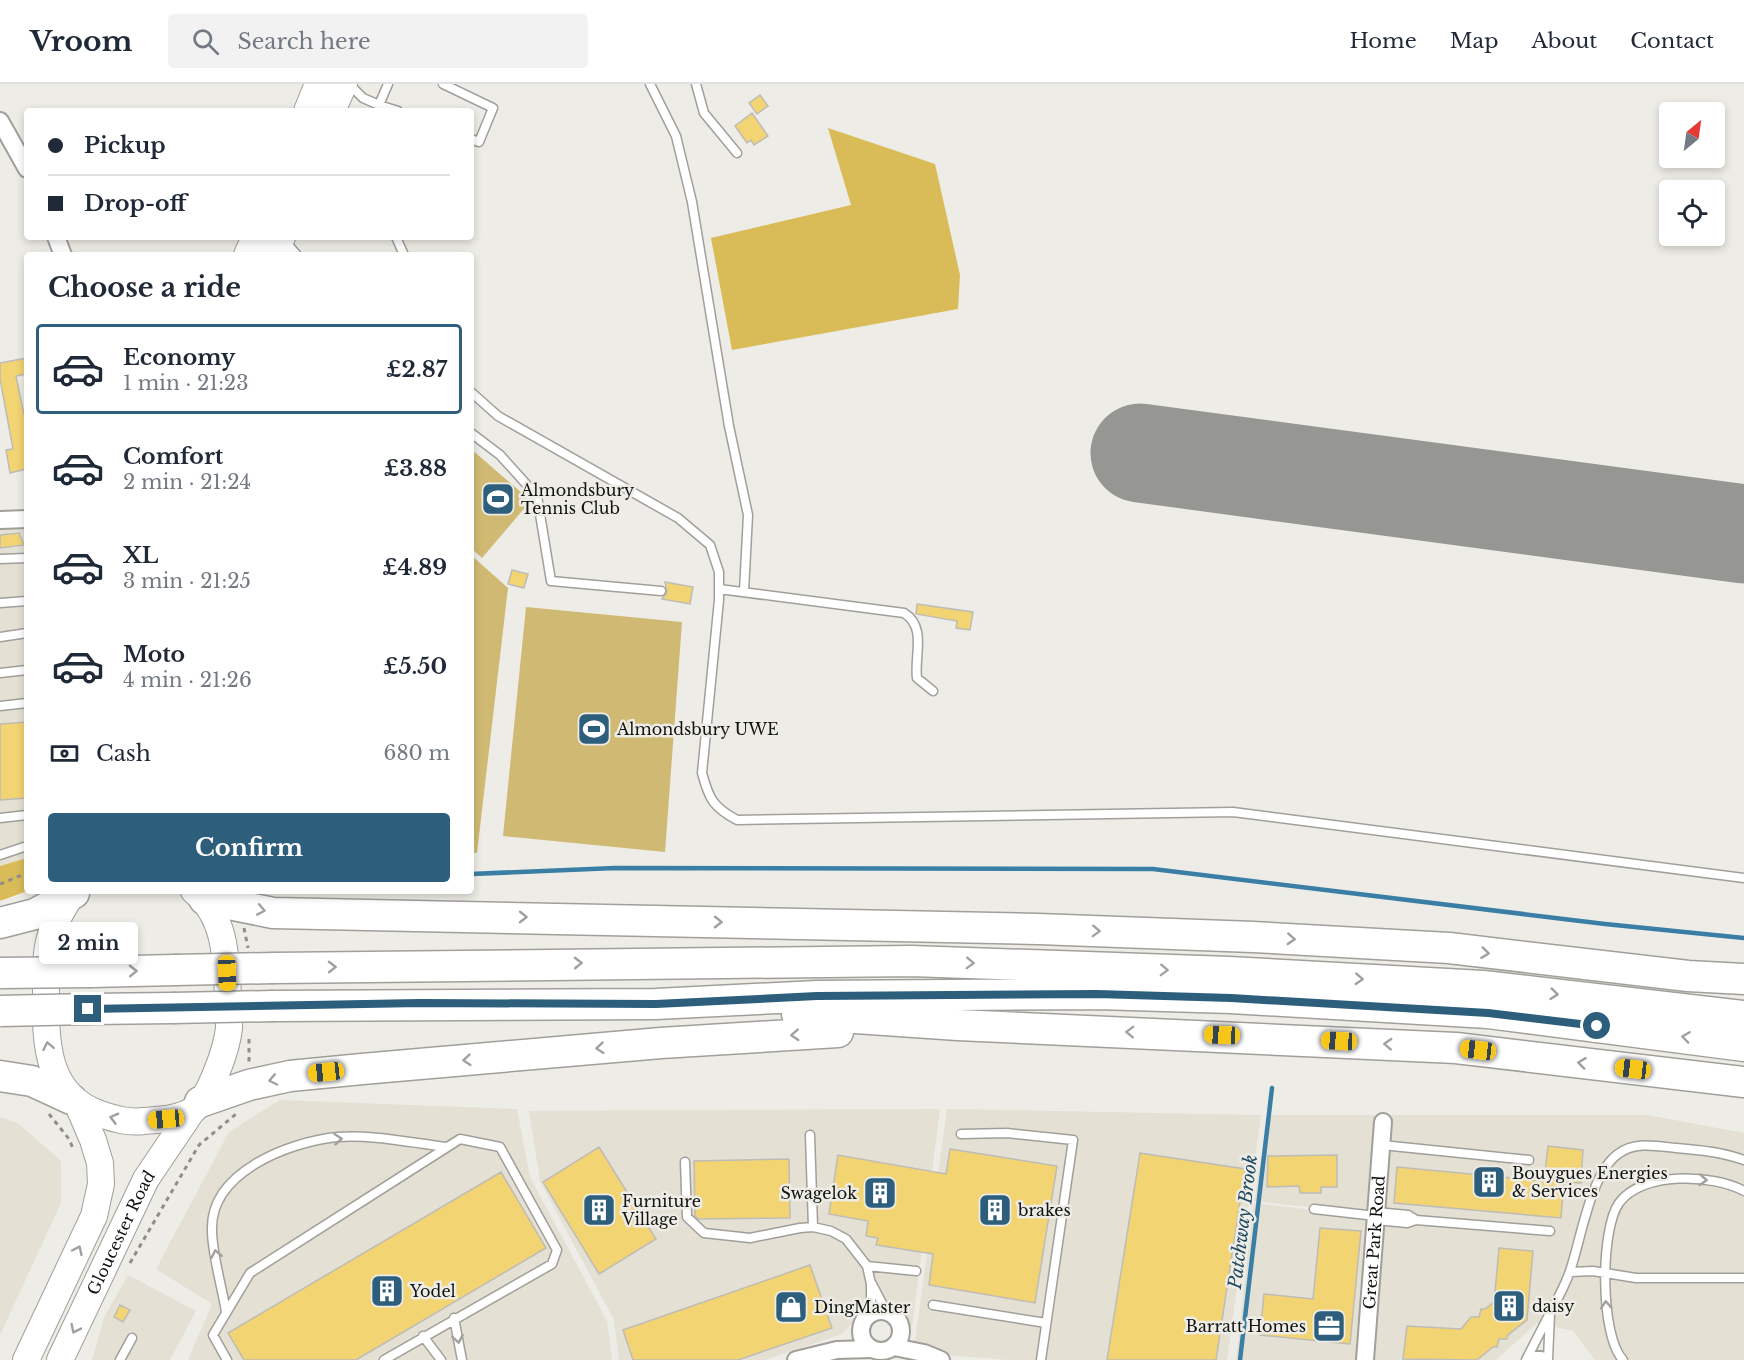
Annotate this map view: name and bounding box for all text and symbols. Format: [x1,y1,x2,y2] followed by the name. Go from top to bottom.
[168,14,588,68] search box
[30,24,132,59] text: Vroom
[189,25,222,58] icon: search
[237,28,371,55] text: Search here
[1350,28,1417,54] text: Home
[1450,28,1498,54] text: Map
[1531,28,1597,54] text: About
[1630,28,1714,54] text: Contact
[1659,102,1725,168] north arrow
[1659,102,1725,246] map controls
[84,132,166,159] text: Pickup
[1659,180,1725,246] button: locate
[84,190,186,217] text: Drop-off
[48,271,241,304] text: Choose a ride
[51,342,105,396] icon: car
[123,344,235,371] text: Economy
[386,356,447,383] text: £2.87
[123,371,248,395] text: 1 min · 21:23
[51,441,105,495] icon: car
[123,443,223,470] text: Comfort
[384,455,447,482] text: £3.88
[123,470,251,494] text: 2 min · 21:24
[520,480,635,518] place label: Almondsbury Tennis Club
[480,481,516,517] sports icon: Almondsbury Tennis Club
[51,540,105,594] icon: car
[123,542,158,569] text: XL
[382,554,447,581] text: £4.89
[123,569,251,593] text: 3 min · 21:25
[51,639,105,693] icon: car
[123,641,185,668] text: Moto
[383,653,447,680] text: £5.50
[123,668,252,692] text: 4 min · 21:26
[576,711,612,747] sports icon: Almondsbury UWE
[616,719,779,739] place label: Almondsbury UWE
[48,737,81,770] icon: cash
[96,740,151,767] text: Cash
[384,741,450,765] text: 680 m
[48,813,450,882] button: Confirm
[256,903,266,916] one-way arrow
[519,911,528,923] one-way arrow
[714,916,723,928] one-way arrow
[38,922,138,964] callout: 2 min
[1092,925,1101,938] one-way arrow
[57,931,120,955] text: 2 min
[1287,933,1296,946] one-way arrow
[1481,946,1490,958] one-way arrow
[217,955,237,991] car
[573,957,582,969] one-way arrow
[965,957,974,970] one-way arrow
[328,960,337,973] one-way arrow
[1160,964,1169,976] one-way arrow
[128,965,137,978] one-way arrow
[1355,972,1364,985] one-way arrow
[1549,987,1558,999] one-way arrow
[74,995,101,1022] route end
[1583,1012,1610,1039] route start
[1125,1025,1134,1038] one-way arrow
[1204,1025,1240,1045] car
[790,1028,799,1041] one-way arrow
[1321,1031,1357,1051] car
[1682,1032,1691,1044] one-way arrow
[1383,1038,1392,1051] one-way arrow
[1459,1039,1497,1061] car
[42,1041,55,1051] one-way arrow
[596,1041,605,1054] one-way arrow
[462,1053,471,1066] one-way arrow
[1577,1057,1586,1069] one-way arrow
[1614,1058,1652,1080] car
[307,1061,345,1083] car
[268,1073,278,1086] one-way arrow
[147,1108,185,1130] car
[109,1113,119,1126] one-way arrow
[333,1133,342,1146] one-way arrow
[1224,1154,1262,1291] water label: Patchway Brook
[1512,1163,1668,1201] place label: Bouygues Energies & Services
[1471,1164,1507,1200] building icon: Bouygues Energies & Services
[83,1167,159,1298] street label: Gloucester Road
[1698,1173,1707,1186] one-way arrow
[1359,1174,1389,1310] street label: Great Park Road
[862,1175,898,1211] building icon: Swagelok
[780,1183,857,1203] place label: Swagelok
[621,1191,701,1229] place label: Furniture Village
[581,1192,617,1228] building icon: Furniture Village
[977,1192,1013,1228] building icon: brakes
[1017,1200,1071,1220] place label: brakes
[70,1245,82,1256] one-way arrow
[210,1250,223,1260] one-way arrow
[369,1273,405,1309] building icon: Yodel
[409,1281,456,1301] place label: Yodel
[1491,1288,1527,1324] building icon: daisy
[773,1289,809,1325] shop icon: DingMaster
[1532,1296,1575,1316] place label: daisy
[814,1297,911,1317] place label: DingMaster
[1600,1301,1613,1310] one-way arrow
[1311,1308,1347,1344] office icon: Barratt Homes
[1186,1316,1306,1336] place label: Barratt Homes
[71,1322,83,1333] one-way arrow
[451,1334,464,1344] one-way arrow

